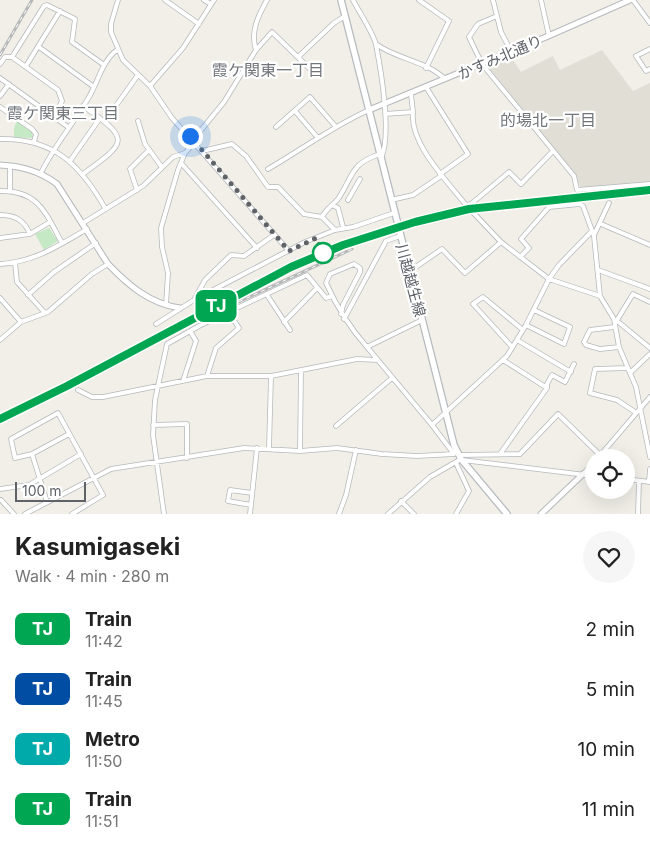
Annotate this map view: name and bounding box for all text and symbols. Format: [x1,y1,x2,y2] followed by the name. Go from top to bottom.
[455,31,545,83] street label: かすみ北通り
[212,60,324,80] district label: 霞ケ関東一丁目
[7,103,119,123] district label: 霞ケ関東三丁目
[500,110,596,130] district label: 的場北一丁目
[178,124,203,149] your location
[392,241,430,319] street label: 川越越生線
[312,242,334,264] unlabelled marker
[194,290,238,322] line badge: TJ
[206,295,226,316] text: TJ
[585,449,635,499] map controls
[585,449,635,499] button: locate
[15,479,86,502] scale bar
[22,482,62,499] text: 100 m
[583,531,635,583] button: heart
[15,532,180,561] text: Kasumigaseki
[15,566,169,586] text: Walk · 4 min · 280 m
[85,608,132,631] text: Train
[32,618,53,639] text: TJ
[586,618,635,641] text: 2 min
[85,631,123,651] text: 11:42
[85,668,132,691] text: Train
[32,678,53,699] text: TJ
[586,678,635,701] text: 5 min
[85,691,123,711] text: 11:45
[85,728,140,751] text: Metro
[32,738,53,759] text: TJ
[577,738,635,761] text: 10 min
[85,751,122,771] text: 11:50
[85,788,132,811] text: Train
[32,798,53,819] text: TJ
[582,798,635,821] text: 11 min
[85,811,119,831] text: 11:51

